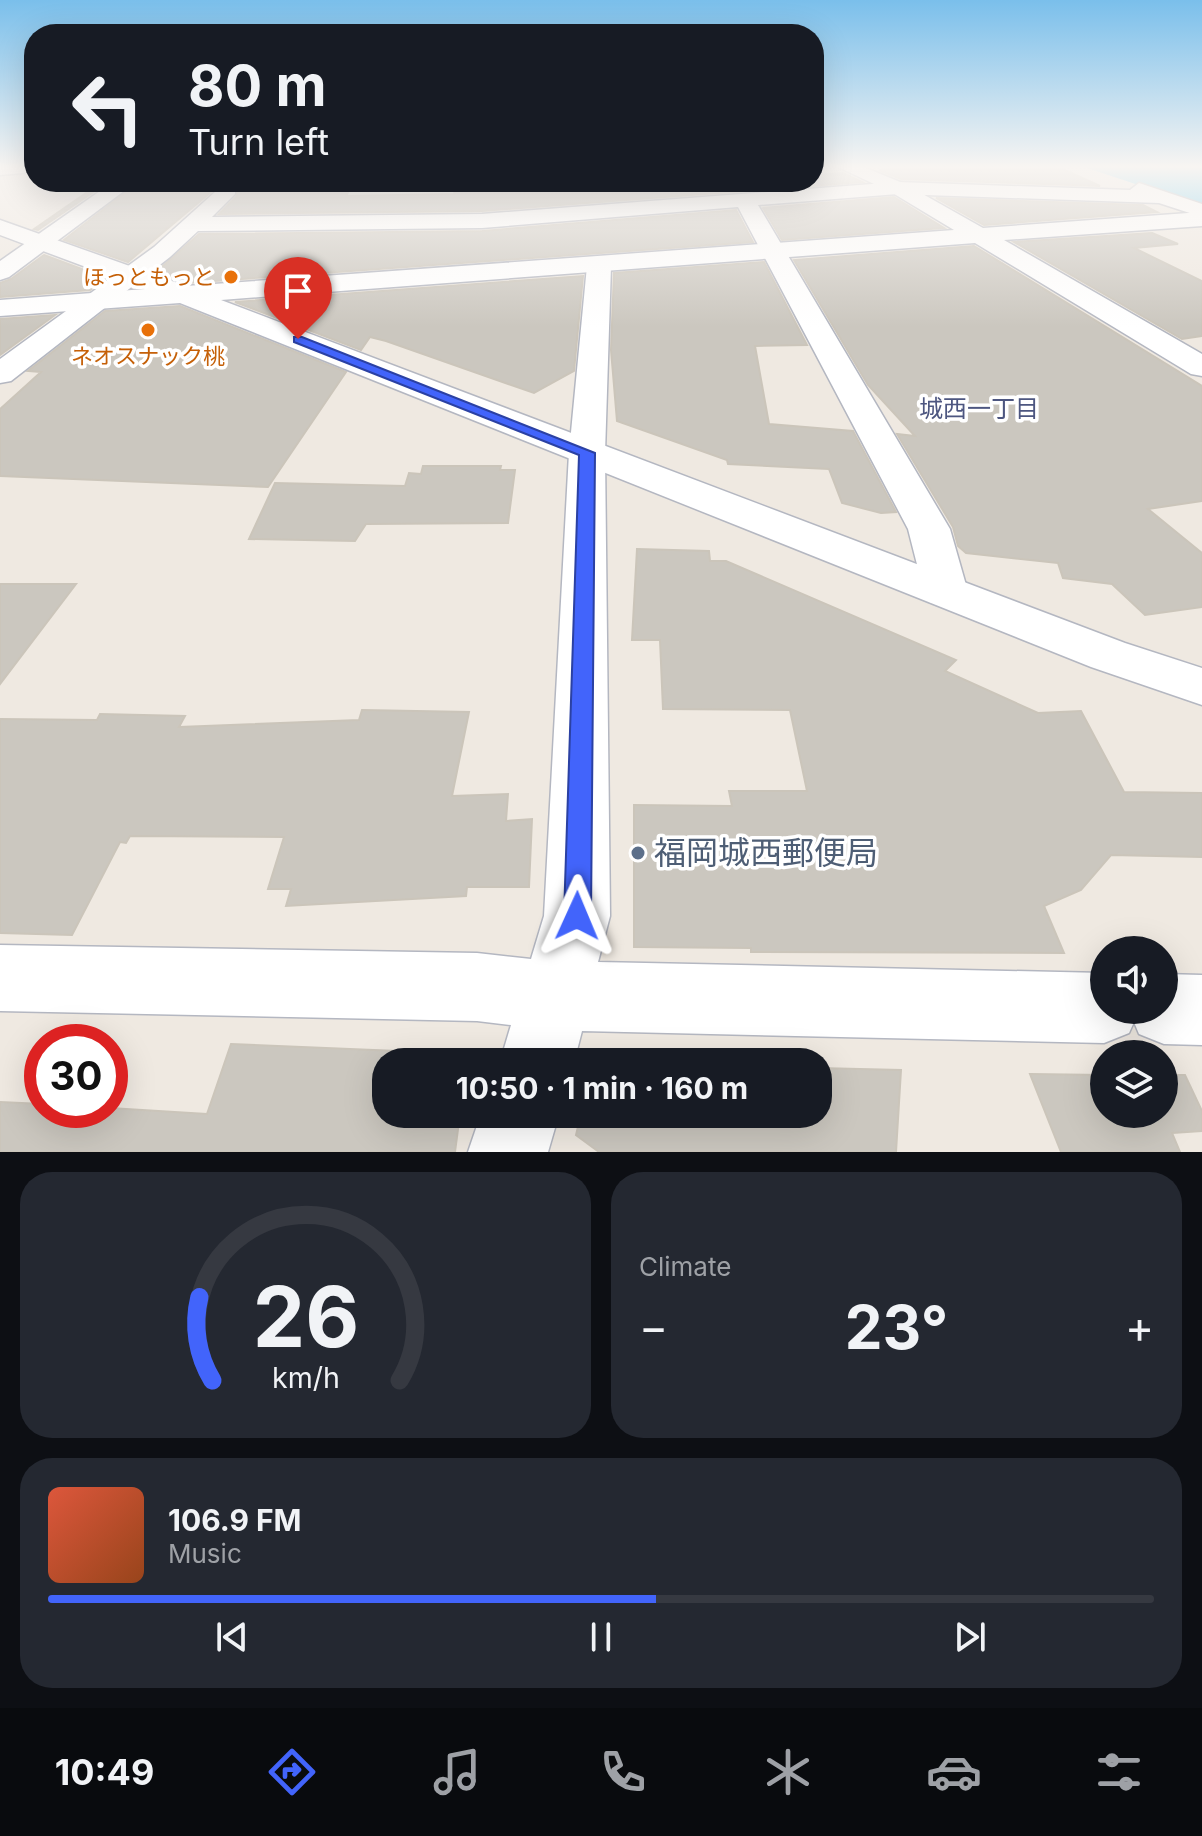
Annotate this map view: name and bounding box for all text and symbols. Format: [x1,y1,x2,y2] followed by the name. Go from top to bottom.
[188,52,327,120] text: 80 m
[56,56,160,160] icon: left
[188,120,329,164] text: Turn left
[264,257,332,339] pin
[83,264,215,290] place label: ほっともっと
[222,268,240,286] marker: ほっともっと
[276,269,320,313] icon: arrive
[139,321,157,339] marker: ネオスナック桃
[71,343,225,369] place label: ネオスナック桃
[919,394,1039,423] district label: 城西一丁目
[654,833,878,872] place label: 福岡城西郵便局
[629,844,647,862] marker: 福岡城西郵便局
[535,874,619,958] position arrow
[1090,936,1178,1128] map controls
[1090,936,1178,1024] button: sound
[24,1024,128,1128] speed limit sign: 30
[1090,1040,1178,1128] button: layers
[456,1070,748,1106] text: 10:50 · 1 min · 160 m
[639,1251,731,1282] text: Climate
[252,1266,359,1367] text: 26
[845,1291,948,1363] text: 23°
[639,1300,668,1354] text: −
[1125,1300,1154,1354] text: +
[272,1360,339,1395] text: km/h
[168,1502,302,1538] text: 106.9 FM
[168,1538,242,1569] text: Music
[210,1615,254,1659] icon: previous
[579,1615,623,1659] icon: pause
[948,1615,992,1659] icon: next
[264,1744,320,1800] icon: directions
[429,1744,485,1800] icon: music
[595,1744,651,1800] icon: phone
[760,1744,816,1800] icon: climate
[926,1744,982,1800] icon: car
[1091,1744,1147,1800] icon: filters
[55,1750,154,1794] text: 10:49

